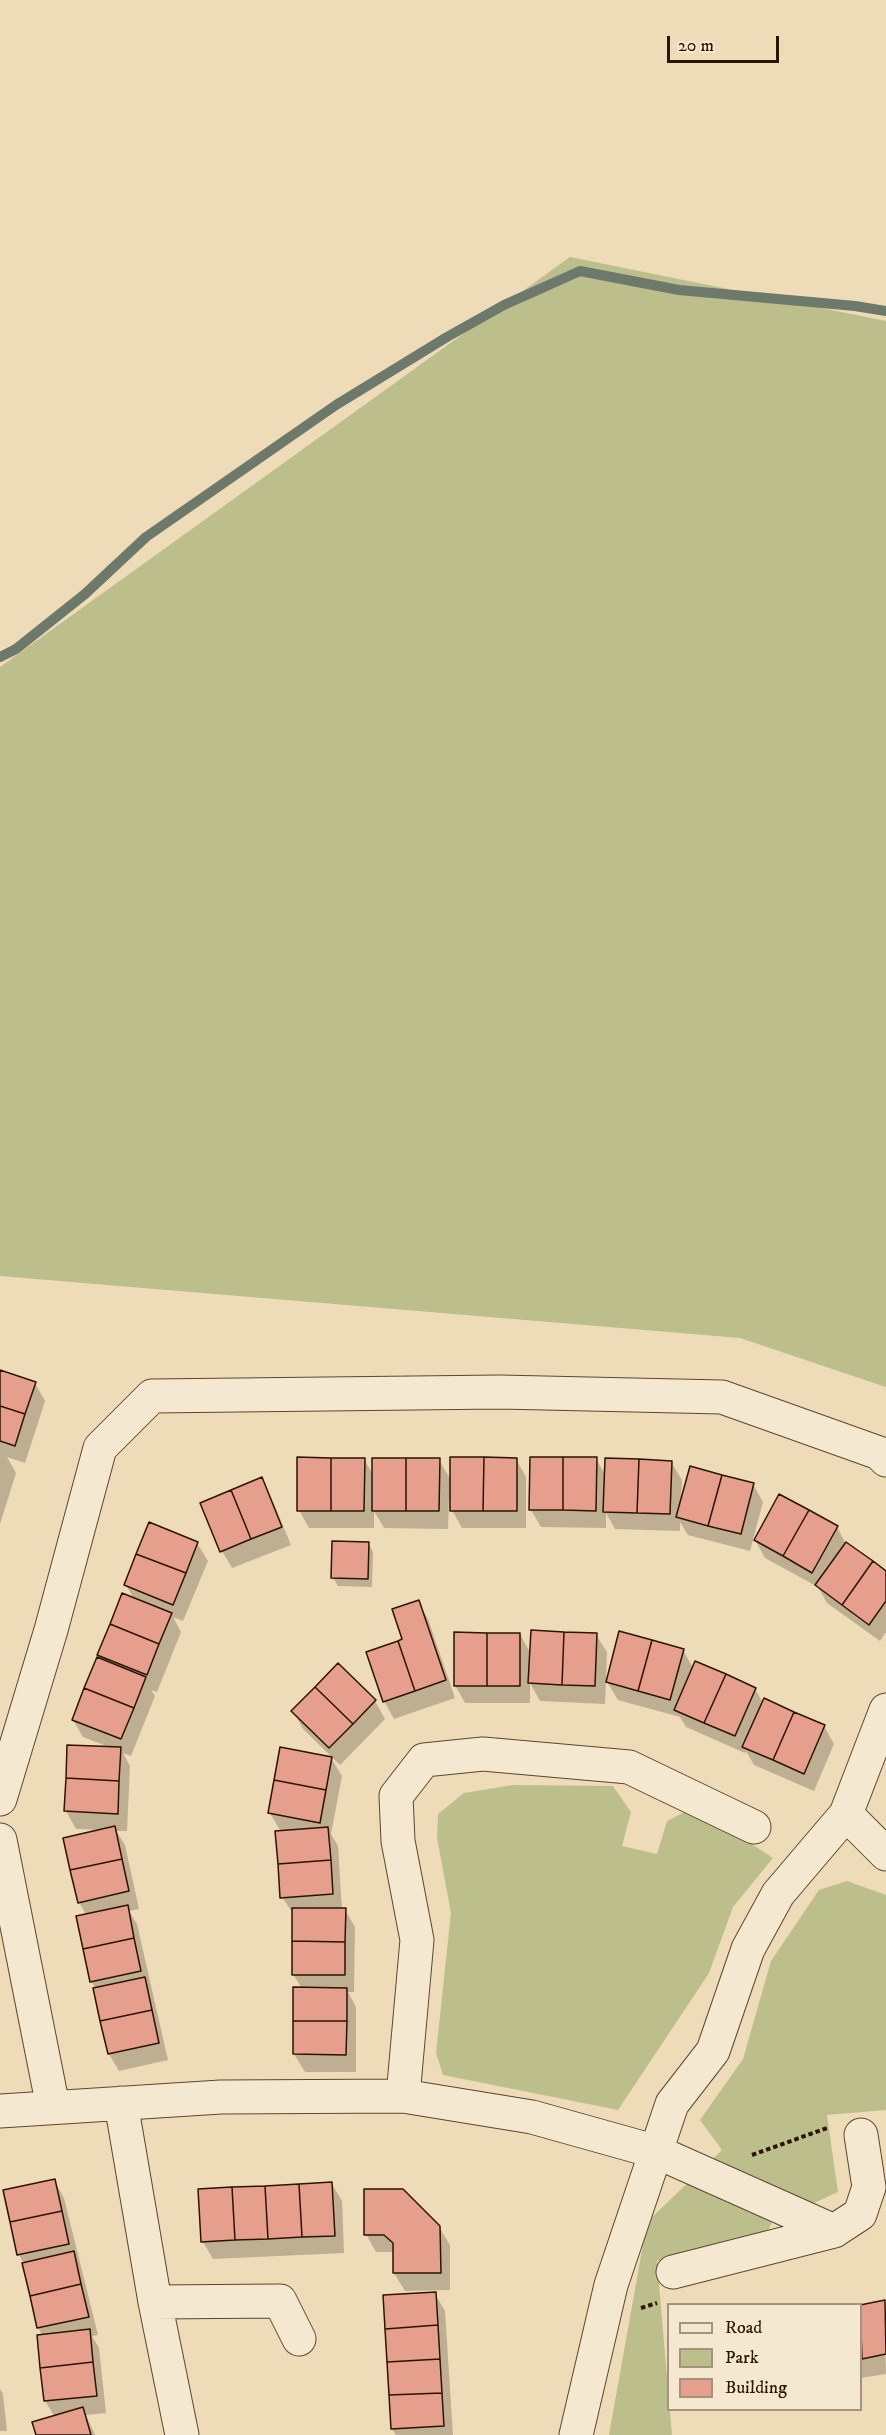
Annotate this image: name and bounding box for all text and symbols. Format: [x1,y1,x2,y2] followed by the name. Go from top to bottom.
[670,24,782,62] scale bar
[678,35,714,57] text: 20 m
[667,2303,862,2411] legend
[725,2317,762,2339] text: Road
[725,2347,759,2369] text: Park
[725,2377,787,2399] text: Building

